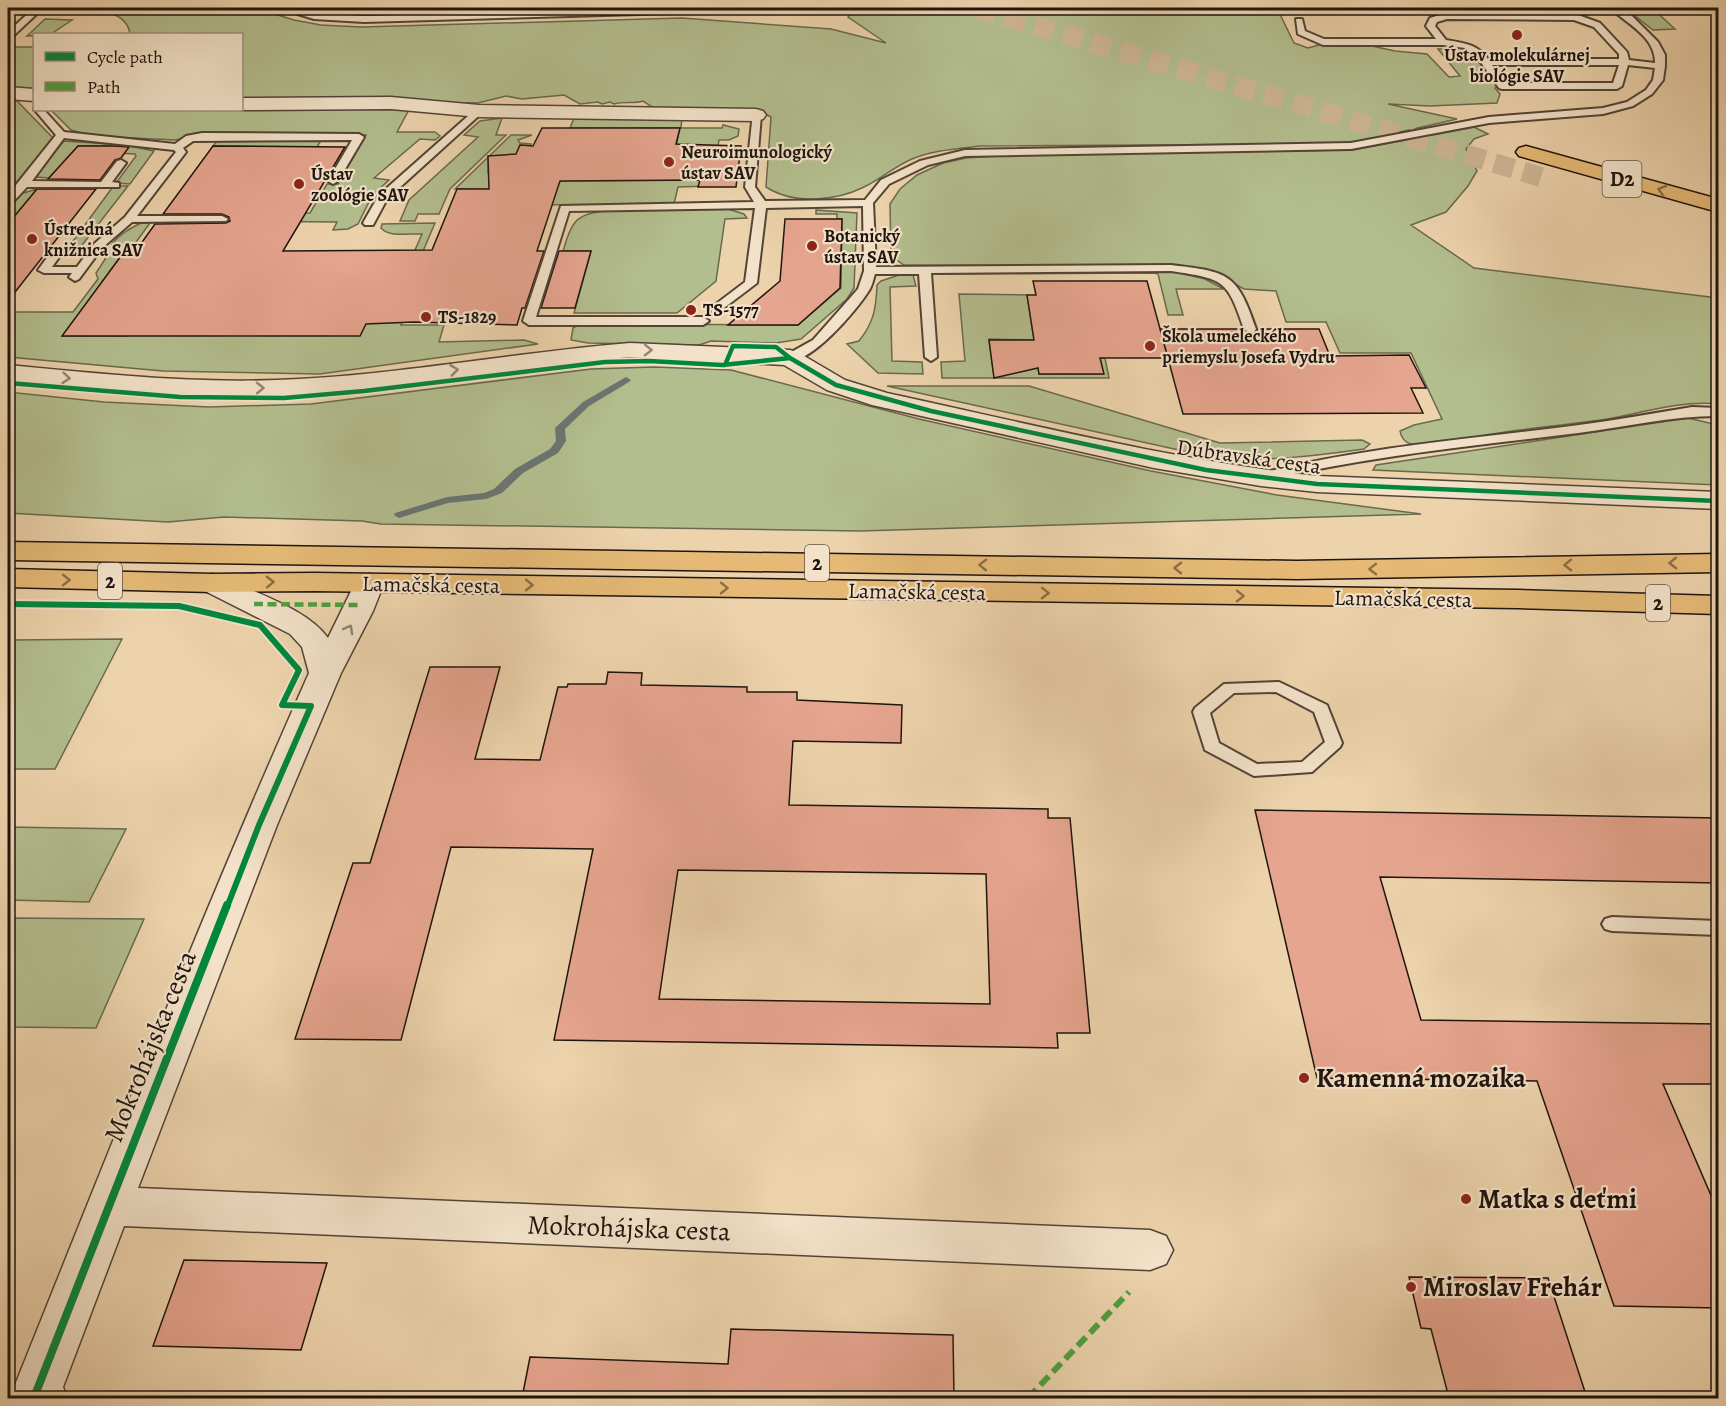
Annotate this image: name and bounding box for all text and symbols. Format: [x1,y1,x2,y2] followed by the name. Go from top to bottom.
[1510,28,1524,42] marker: Ústav molekulárnej biológie SAV
[33,33,243,111] legend
[1444,43,1590,88] place label: Ústav molekulárnej biológie SAV
[87,45,163,69] text: Cycle path
[87,75,121,99] text: Path
[681,140,832,185] place label: Neuroimunologický ústav SAV
[662,155,676,169] marker: Neuroimunologický ústav SAV
[1602,161,1642,197] road number: D2
[311,162,410,207] place label: Ústav zoológie SAV
[292,177,306,191] marker: Ústav zoológie SAV
[1657,185,1668,197] one-way arrow
[44,217,144,262] place label: Ústredná knižnica SAV
[824,224,900,269] place label: Botanický ústav SAV
[25,232,39,246] marker: Ústredná knižnica SAV
[805,239,819,253] marker: Botanický ústav SAV
[703,298,759,322] place label: TS-1577
[684,303,698,317] marker: TS-1577
[438,305,496,329] place label: TS-1829
[419,310,433,324] marker: TS-1829
[1162,324,1335,369] place label: Škola umeleckého priemyslu Josefa Vydru
[1143,339,1157,353] marker: Škola umeleckého priemyslu Josefa Vydru
[644,344,653,356] one-way arrow
[450,364,459,376] one-way arrow
[61,371,70,384] one-way arrow
[256,382,265,394] one-way arrow
[1175,432,1324,482] street label: Dúbravská cesta
[805,545,829,581] road number: 2
[1668,557,1677,569] one-way arrow
[979,559,988,572] one-way arrow
[1564,559,1573,571] one-way arrow
[1174,562,1183,575] one-way arrow
[98,563,122,599] road number: 2
[1369,563,1378,575] one-way arrow
[362,569,501,601] street label: Lamačská cesta
[61,574,70,586] one-way arrow
[266,576,275,589] one-way arrow
[848,576,987,608] street label: Lamačská cesta
[525,579,534,591] one-way arrow
[720,582,729,594] one-way arrow
[1334,583,1473,615] street label: Lamačská cesta
[1646,585,1670,621] road number: 2
[1041,587,1050,599] one-way arrow
[1236,590,1245,602] one-way arrow
[342,624,353,635] one-way arrow
[95,944,205,1147] street label: Mokrohájska cesta
[1316,1060,1526,1096] place label: Kamenná mozaika
[1297,1071,1311,1085] marker: Kamenná mozaika
[1478,1181,1637,1217] place label: Matka s deťmi
[1459,1192,1473,1206] marker: Matka s deťmi
[527,1206,732,1250] street label: Mokrohájska cesta
[1423,1269,1602,1305] place label: Miroslav Frehár
[1404,1280,1418,1294] marker: Miroslav Frehár

